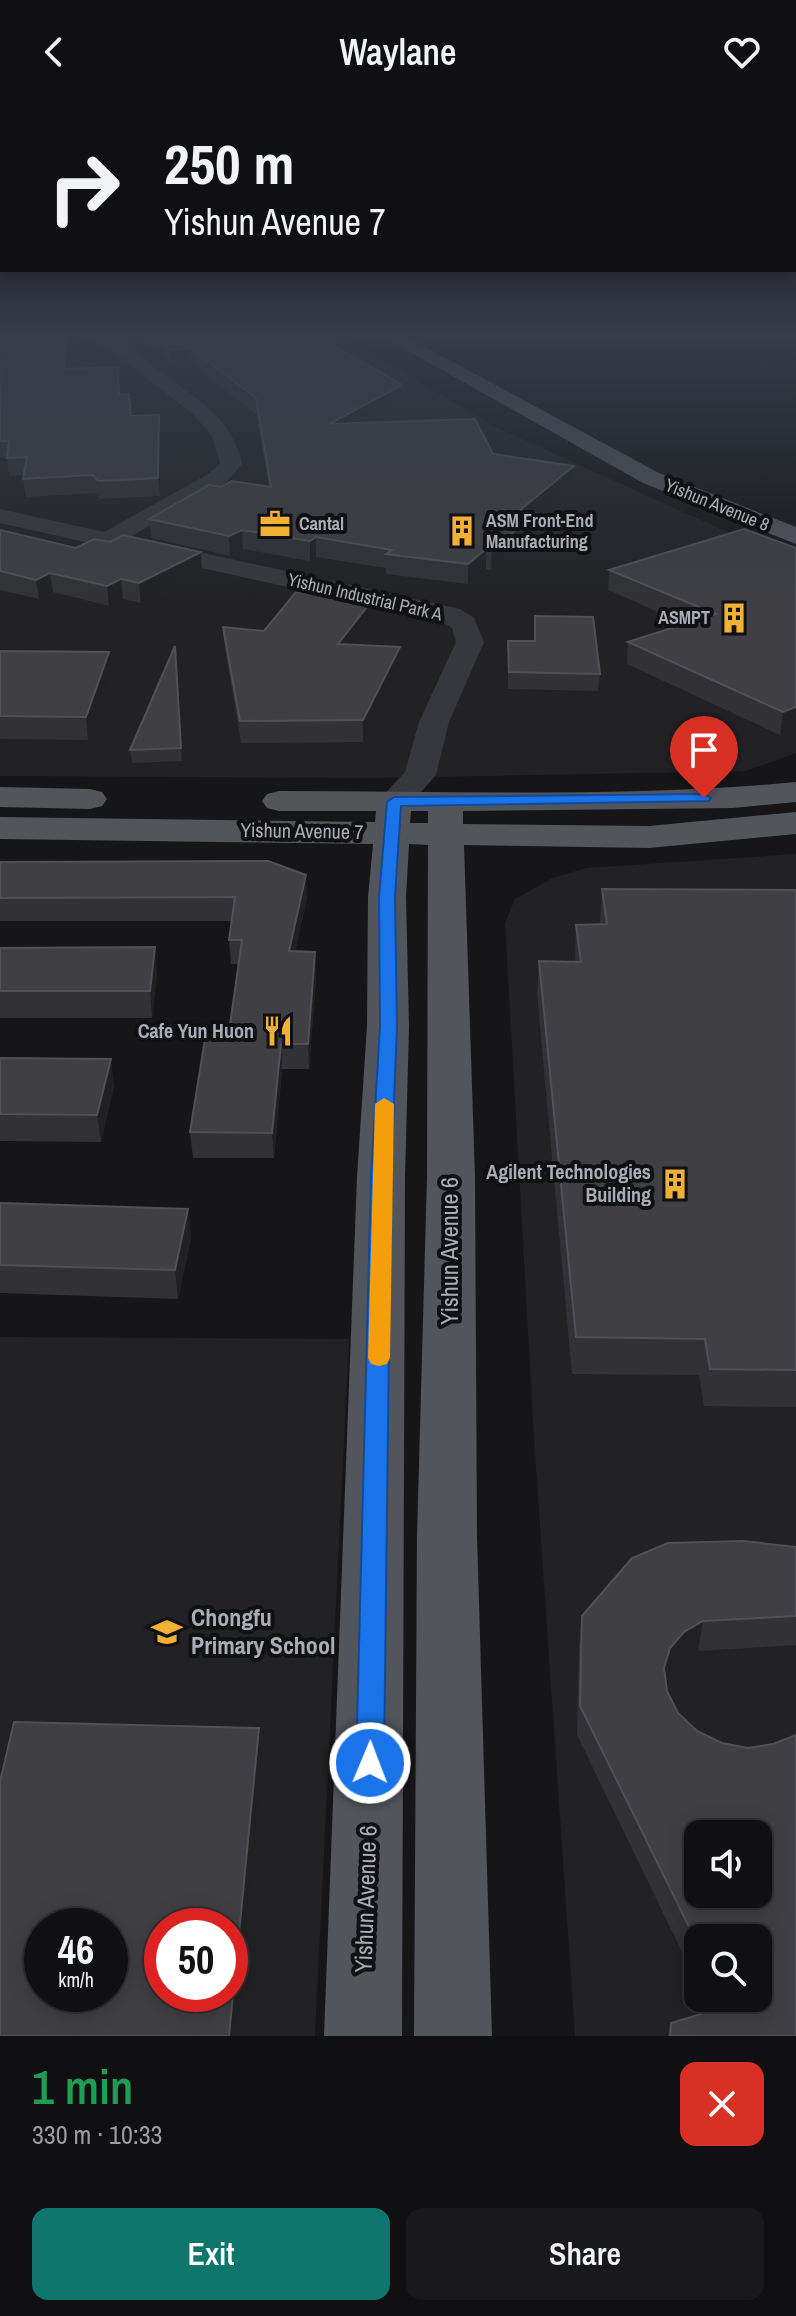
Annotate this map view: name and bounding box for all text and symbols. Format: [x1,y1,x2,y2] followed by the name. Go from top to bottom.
[339,28,457,76] text: Waylane
[32,30,76,74] icon: back
[720,30,764,74] icon: heart
[164,126,294,201] text: 250 m
[32,136,136,240] icon: right
[164,198,386,246] text: Yishun Avenue 7
[661,472,773,537] street label: Yishun Avenue 8
[258,507,292,541] office icon: Cantal
[486,508,593,554] place label: ASM Front-End Manufacturing
[299,511,344,536] place label: Cantal
[445,514,479,548] building icon: ASM Front-End Manufacturing
[285,567,445,626] street label: Yishun Industrial Park A
[717,601,751,635] building icon: ASMPT
[658,605,710,630] place label: ASMPT
[670,716,738,798] pin
[682,728,726,772] icon: arrive
[240,816,364,845] street label: Yishun Avenue 7
[261,1014,295,1048] restaurant icon: Cafe Yun Huon
[138,1017,254,1044] place label: Cafe Yun Huon
[486,1158,651,1208] place label: Agilent Technologies Building
[658,1167,692,1201] building icon: Agilent Technologies Building
[433,1177,465,1325] street label: Yishun Avenue 6
[191,1601,335,1661] place label: Chongfu Primary School
[150,1615,184,1649] school or university icon: Chongfu Primary School
[328,1721,412,1805] position arrow
[684,1820,772,2012] map controls
[684,1820,772,1908] button: sound
[346,1825,384,1973] street label: Yishun Avenue 6
[144,1908,248,2012] speed limit sign: 50
[58,1923,94,1976] text: 46
[684,1924,772,2012] button: search
[58,1966,94,1993] text: km/h
[32,2054,133,2119] text: 1 min
[680,2062,764,2146] button: close
[32,2117,162,2152] text: 330 m · 10:33
[32,2208,390,2300] button: Exit
[406,2208,764,2300] button: Share

